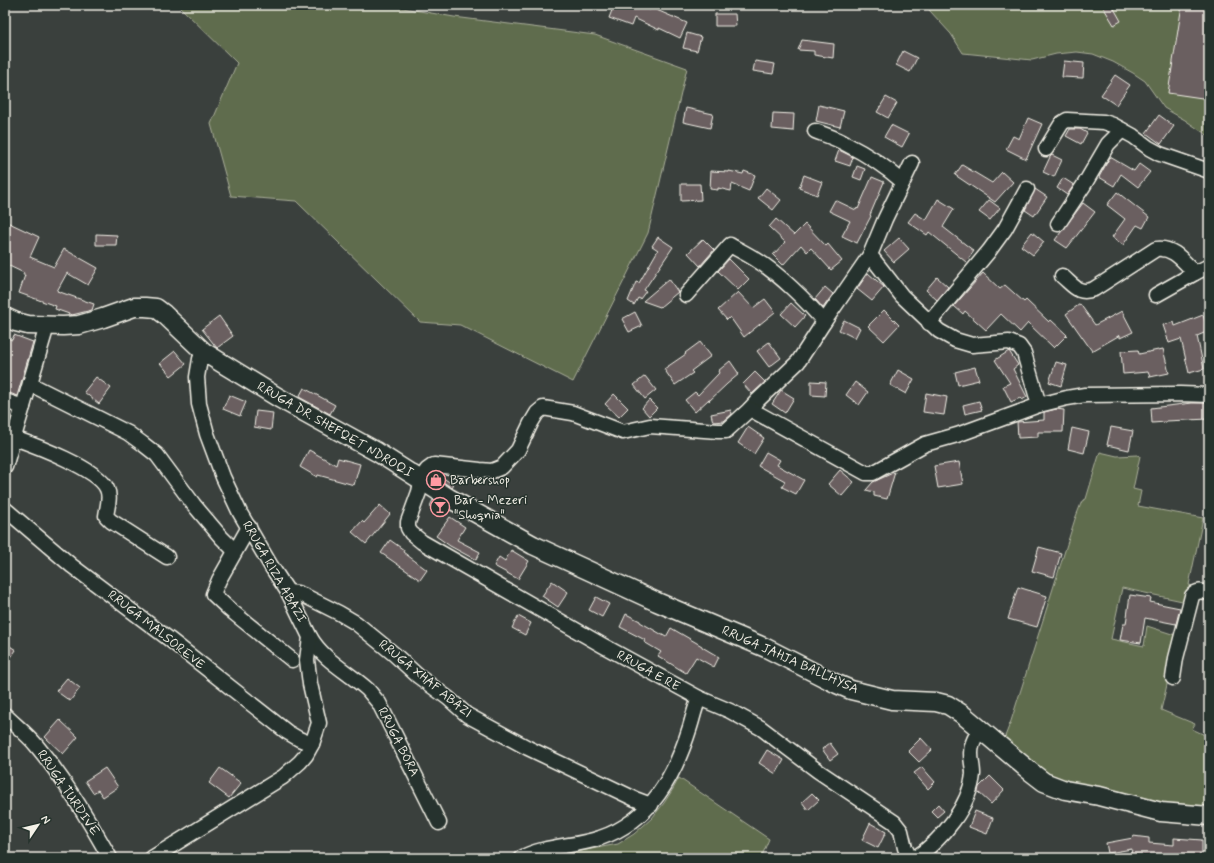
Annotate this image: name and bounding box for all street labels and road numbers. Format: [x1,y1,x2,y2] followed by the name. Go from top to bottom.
[254,378,417,482] street label: RRUGA DR. SHEFQET NDROQI
[238,518,310,626] street label: RRUGA RIZA ABAZI
[104,587,208,674] street label: RRUGA MALSOREVE
[719,622,861,698] street label: RRUGA JAHJA BALLHYSA
[375,636,475,722] street label: RRUGA XHAF ABAZI
[613,647,683,696] street label: RRUGA E RE
[373,705,423,779] street label: RRUGA BORA
[33,747,103,839] street label: RRUGA TURDIVE

